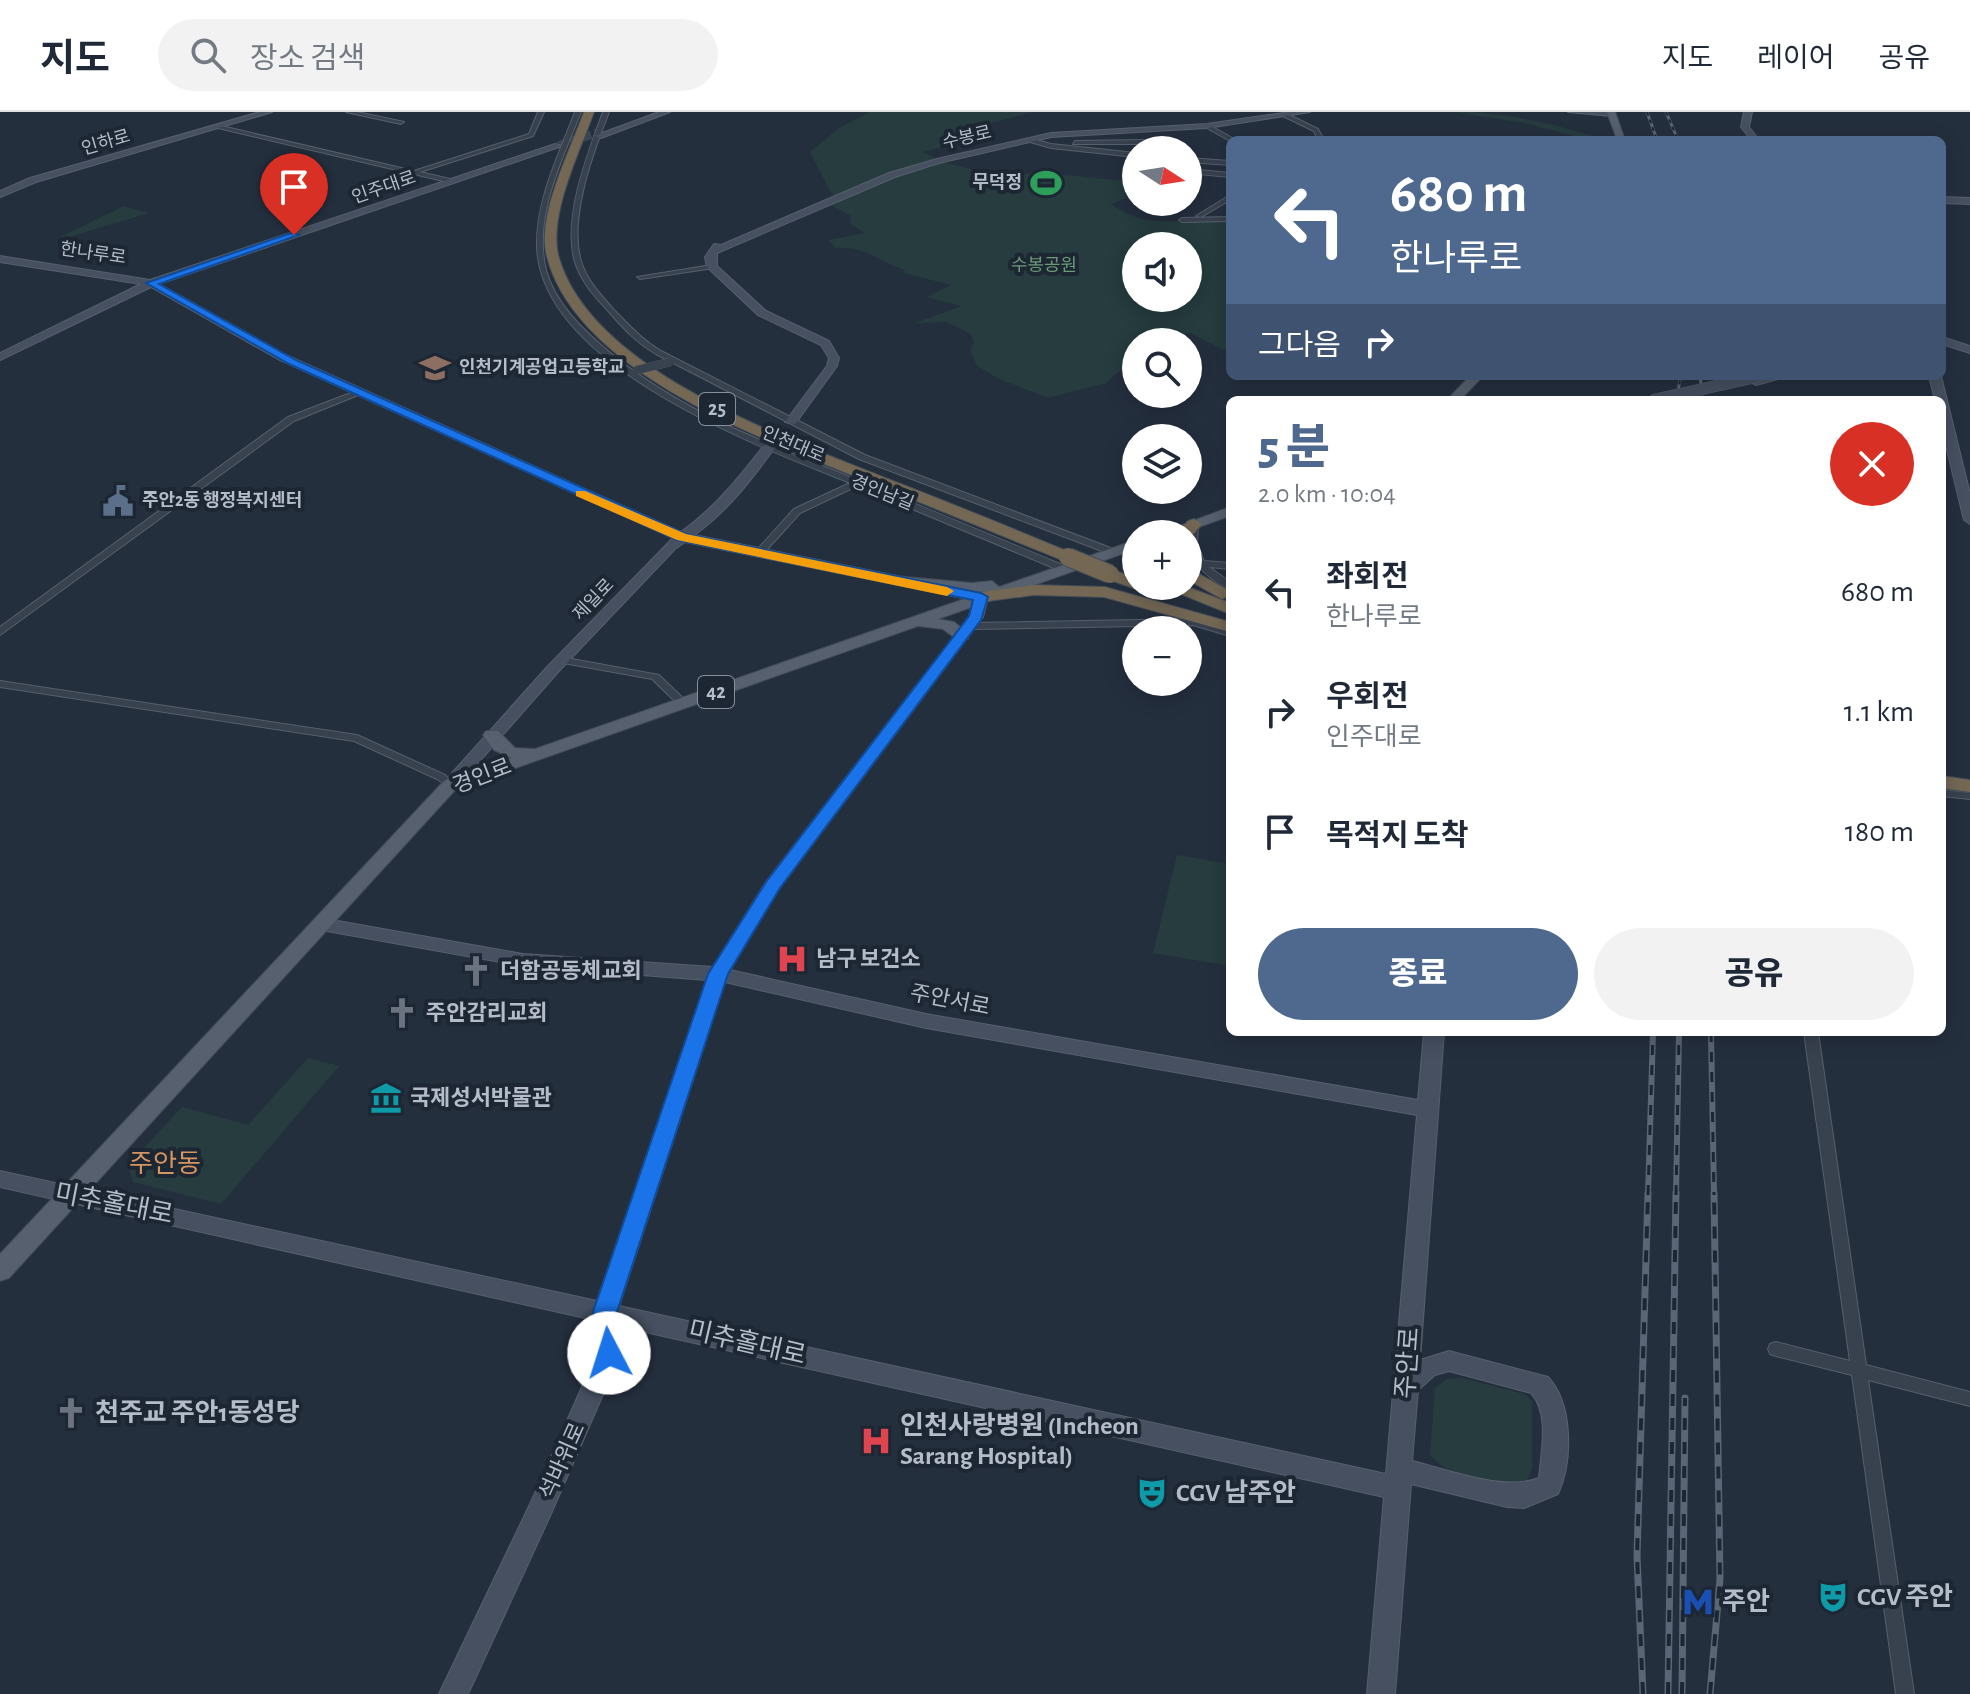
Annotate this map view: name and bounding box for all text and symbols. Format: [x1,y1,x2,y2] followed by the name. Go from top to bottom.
[158,19,718,91] search box
[186,33,230,77] icon: search
[40,41,110,79] text: 지도
[250,44,365,74] text: 장소 검색
[1662,45,1713,73] text: 지도
[1757,45,1834,73] text: 레이어
[1878,45,1930,73] text: 공유
[941,123,993,152] street label: 수봉로
[79,127,132,158] street label: 인하로
[1122,136,1202,216] north arrow
[1122,136,1202,696] map controls
[260,153,328,235] pin
[272,165,316,209] icon: arrive
[1029,166,1063,200] sports icon: 무덕정
[1390,166,1527,222] text: 680 m
[349,168,418,207] street label: 인주대로
[1258,168,1362,272] icon: left
[972,173,1022,192] place label: 무덕정
[1122,232,1202,312] button: sound
[59,239,127,268] street label: 한나루로
[1390,241,1522,277] text: 한나루로
[1011,256,1077,275] park label: 수봉공원
[1357,320,1401,364] icon: right
[1122,328,1202,408] button: search
[1258,331,1341,361] text: 그다음
[418,351,452,385] school or university icon: 인천기계공업고등학교
[459,357,625,377] place label: 인천기계공업고등학교
[699,393,735,425] road number: 25
[1830,422,1914,506] button: close
[759,423,827,466] street label: 인천대로
[1122,424,1202,504] button: layers
[1258,425,1330,473] text: 5 분
[848,471,916,514] street label: 경인남길
[1258,481,1396,507] text: 2.0 km · 10:04
[101,484,135,518] public building icon: 주안2동 행정복지센터
[142,490,302,510] place label: 주안2동 행정복지센터
[1122,520,1202,600] button: +
[1326,562,1409,592] text: 좌회전
[1258,570,1302,614] icon: left
[569,574,618,624] street label: 제일로
[1841,577,1914,607] text: 680 m
[1326,604,1422,630] text: 한나루로
[1122,616,1202,696] button: −
[698,676,734,708] road number: 42
[1326,682,1409,712] text: 우회전
[1258,690,1302,734] icon: right
[1844,697,1914,727] text: 1.1 km
[1326,724,1422,750] text: 인주대로
[449,754,514,797] street label: 경인로
[1258,810,1302,854] icon: arrive
[1845,817,1914,847] text: 180 m
[1326,821,1469,851] text: 목적지 도착
[1258,928,1578,1020] button: 종료
[1594,928,1914,1020] button: 공유
[775,942,809,976] hospital icon: 남구 보건소
[816,947,921,970] place label: 남구 보건소
[459,954,493,988] church icon: 더함공동체교회
[500,959,642,982] place label: 더함공동체교회
[908,980,992,1019] street label: 주안서로
[385,996,419,1030] church icon: 주안감리교회
[426,1001,547,1024] place label: 주안감리교회
[369,1081,403,1115] museum icon: 국제성서박물관
[410,1086,552,1109] place label: 국제성서박물관
[129,1150,201,1177] district label: 주안동
[53,1179,175,1228] street label: 미추홀대로
[567,1311,651,1395] position arrow
[686,1316,808,1369] street label: 미추홀대로
[1392,1326,1423,1400] street label: 주안로
[54,1396,88,1430] church icon: 천주교 주안1동성당
[95,1399,300,1426] place label: 천주교 주안1동성당
[900,1412,1139,1469] place label: 인천사랑병원 (Incheon Sarang Hospital)
[535,1419,589,1502] street label: 석바위로
[859,1424,893,1458] hospital icon: 인천사랑병원 (Incheon Sarang Hospital)
[1135,1476,1169,1510] theatre icon: CGV 남주안
[1176,1479,1296,1506] place label: CGV 남주안
[1816,1580,1850,1614] theatre icon: CGV 주안
[1857,1583,1953,1610] place label: CGV 주안
[1681,1585,1715,1619] metro station icon: 주안
[1722,1588,1770,1615] place label: 주안

